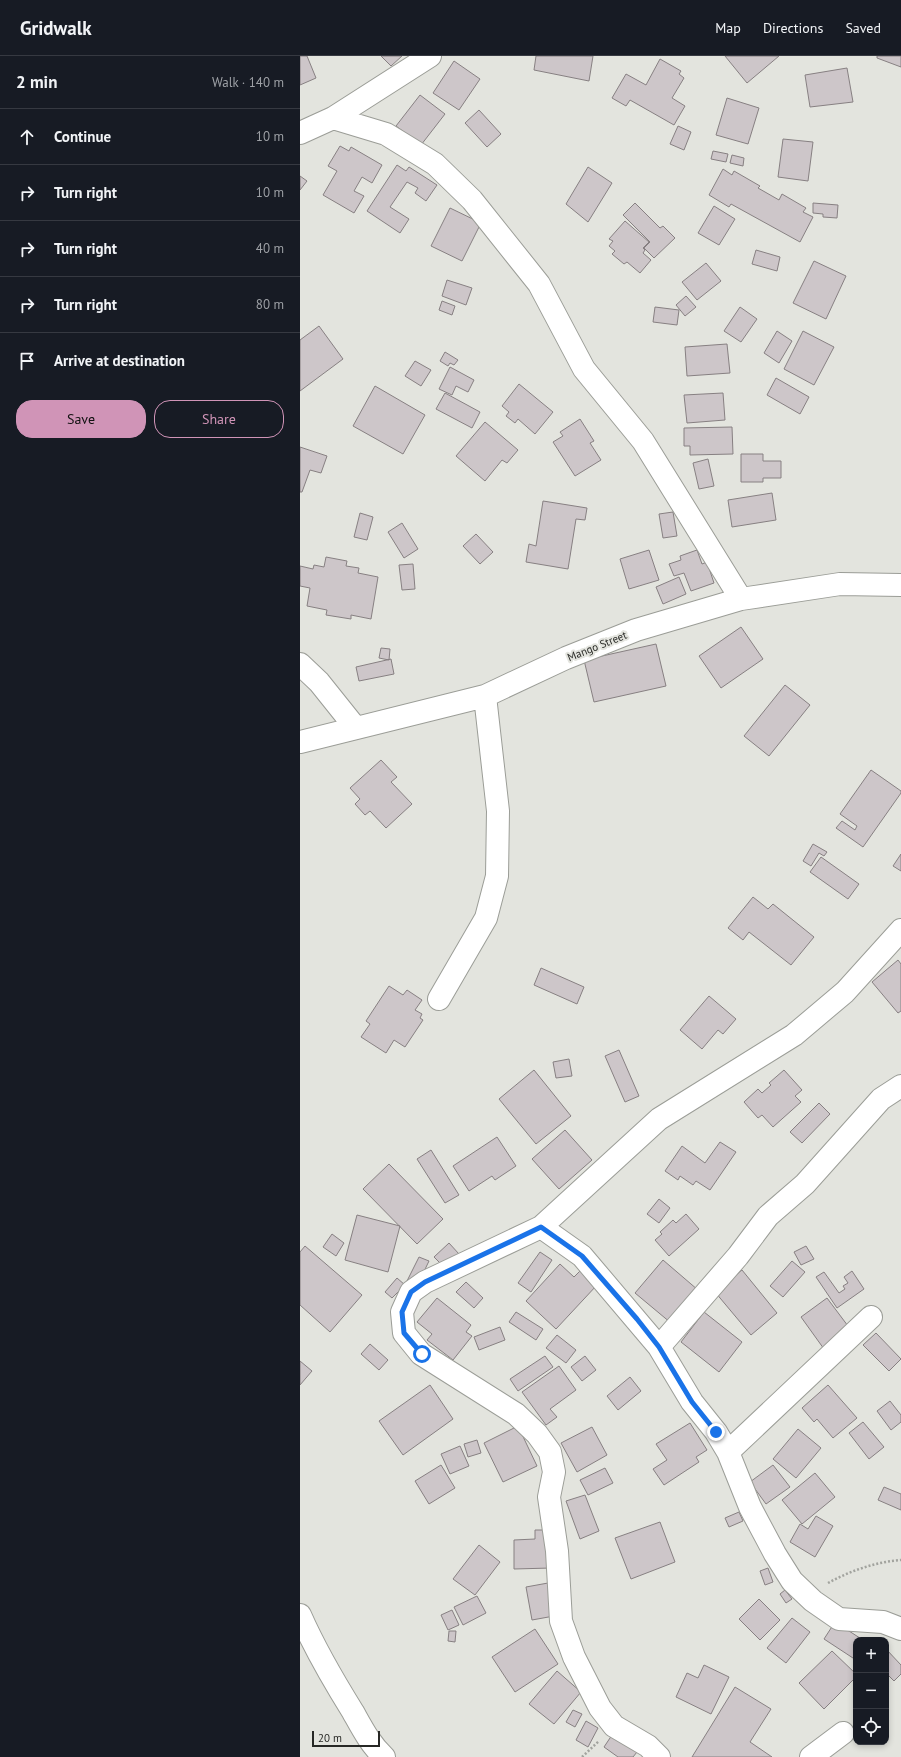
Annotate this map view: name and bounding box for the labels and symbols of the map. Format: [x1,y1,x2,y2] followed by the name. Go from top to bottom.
[565,628,629,664] street label: Mango Street
[413,1345,431,1363] route start
[707,1423,725,1441] route end
[312,1729,380,1748] scale bar

